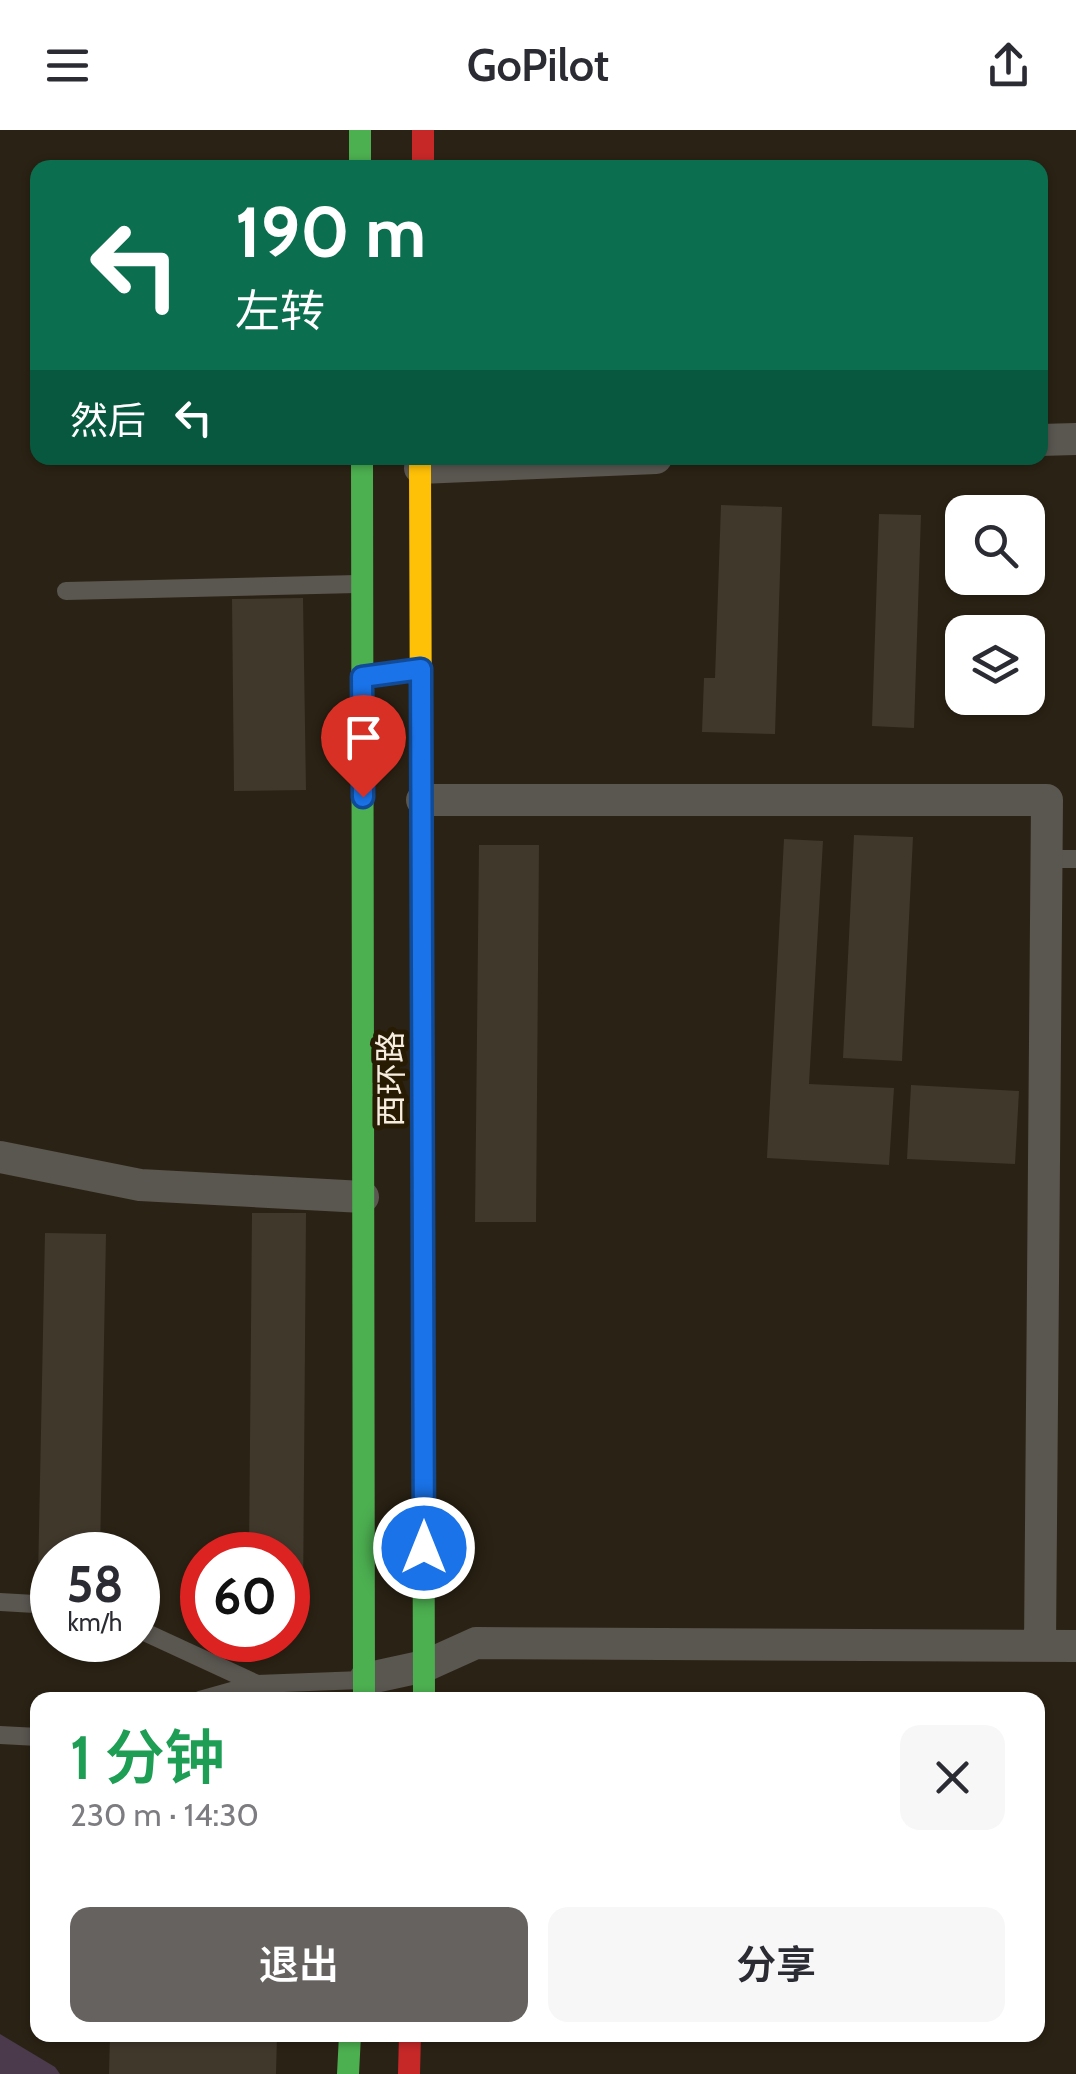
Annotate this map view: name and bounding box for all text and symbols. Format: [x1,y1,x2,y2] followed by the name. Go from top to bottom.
[40,38,95,93] icon: menu
[467,38,609,92] text: GoPilot
[981,38,1036,93] icon: share
[235,189,426,275] text: 190 m
[70,200,200,330] icon: left
[235,284,325,338] text: 左转
[166,390,221,445] icon: left
[70,397,146,444] text: 然后
[945,495,1045,715] map controls
[945,495,1045,595] button: search
[945,615,1045,715] button: layers
[321,695,406,798] pin
[336,710,391,765] icon: arrive
[371,1031,410,1127] street label: 西环路
[372,1496,476,1600] position arrow
[180,1532,310,1662] speed limit sign: 60
[66,1554,124,1615] text: 58
[68,1607,122,1637] text: km/h
[70,1721,225,1794] text: 1 分钟
[900,1725,1005,1830] button: close
[70,1795,259,1834] text: 230 m · 14:30
[70,1907,528,2022] button: 退出
[548,1907,1005,2022] button: 分享

